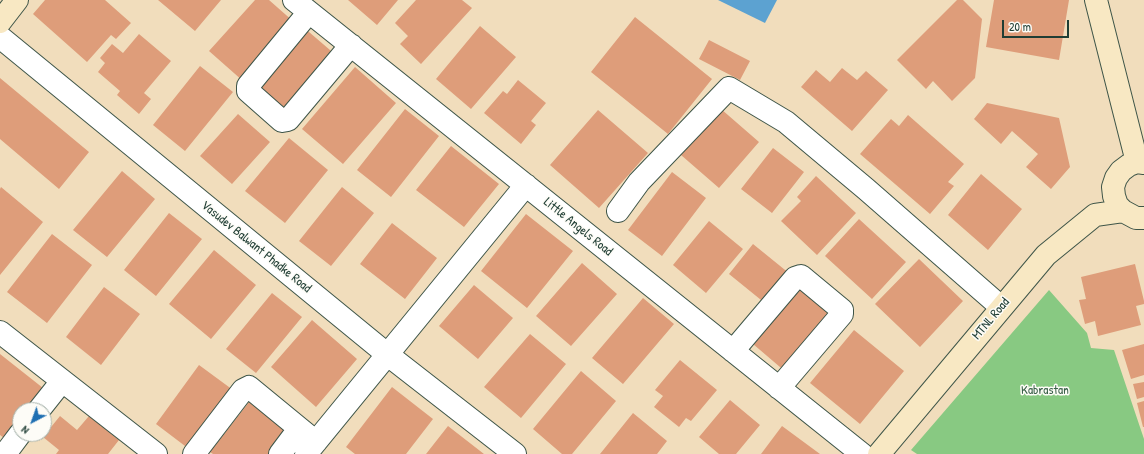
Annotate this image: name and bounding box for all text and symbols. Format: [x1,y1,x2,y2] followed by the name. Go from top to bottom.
[1004,12,1071,38] scale bar
[1009,18,1031,35] text: 20 m
[540,194,616,260] street label: Little Angels Road
[198,198,314,296] street label: Vasudev Balwant Phadke Road
[969,295,1013,343] street label: MTNL Road
[1021,383,1069,399] park label: Kabrastan
[12,402,52,442] north arrow
[18,423,32,438] text: N

